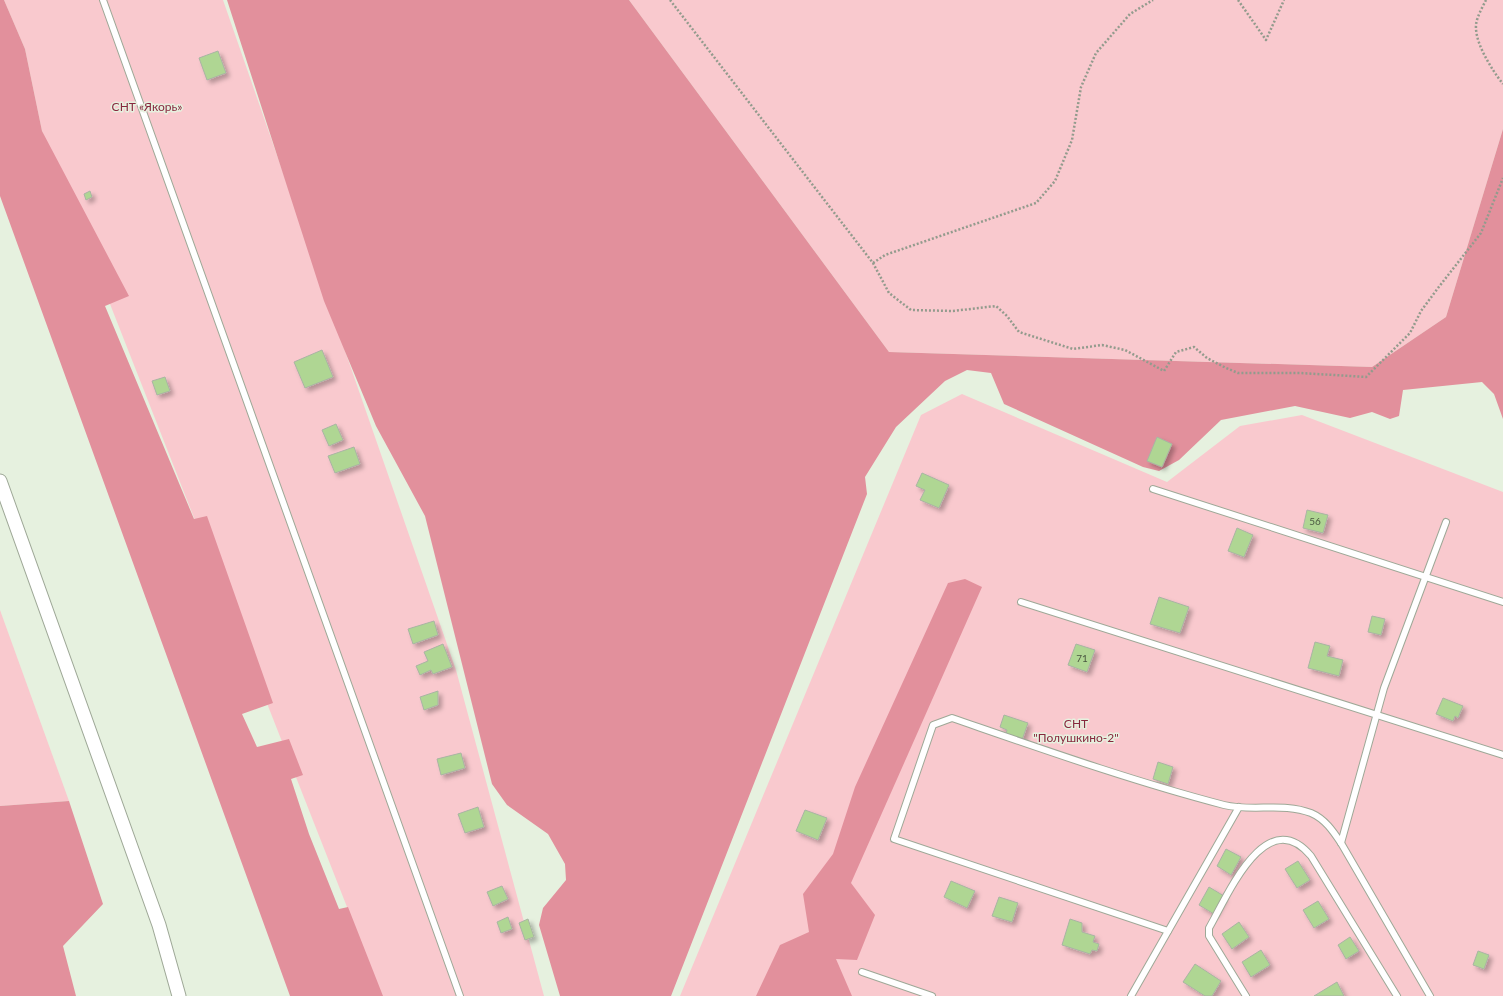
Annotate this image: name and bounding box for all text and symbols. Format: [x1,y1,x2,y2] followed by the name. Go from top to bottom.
[112,99,182,114] park label: СНТ «Якорь»
[1309,515,1321,527] house number: 56
[1076,652,1088,664] house number: 71
[1033,716,1119,745] park label: СНТ "Полушкино-2"

